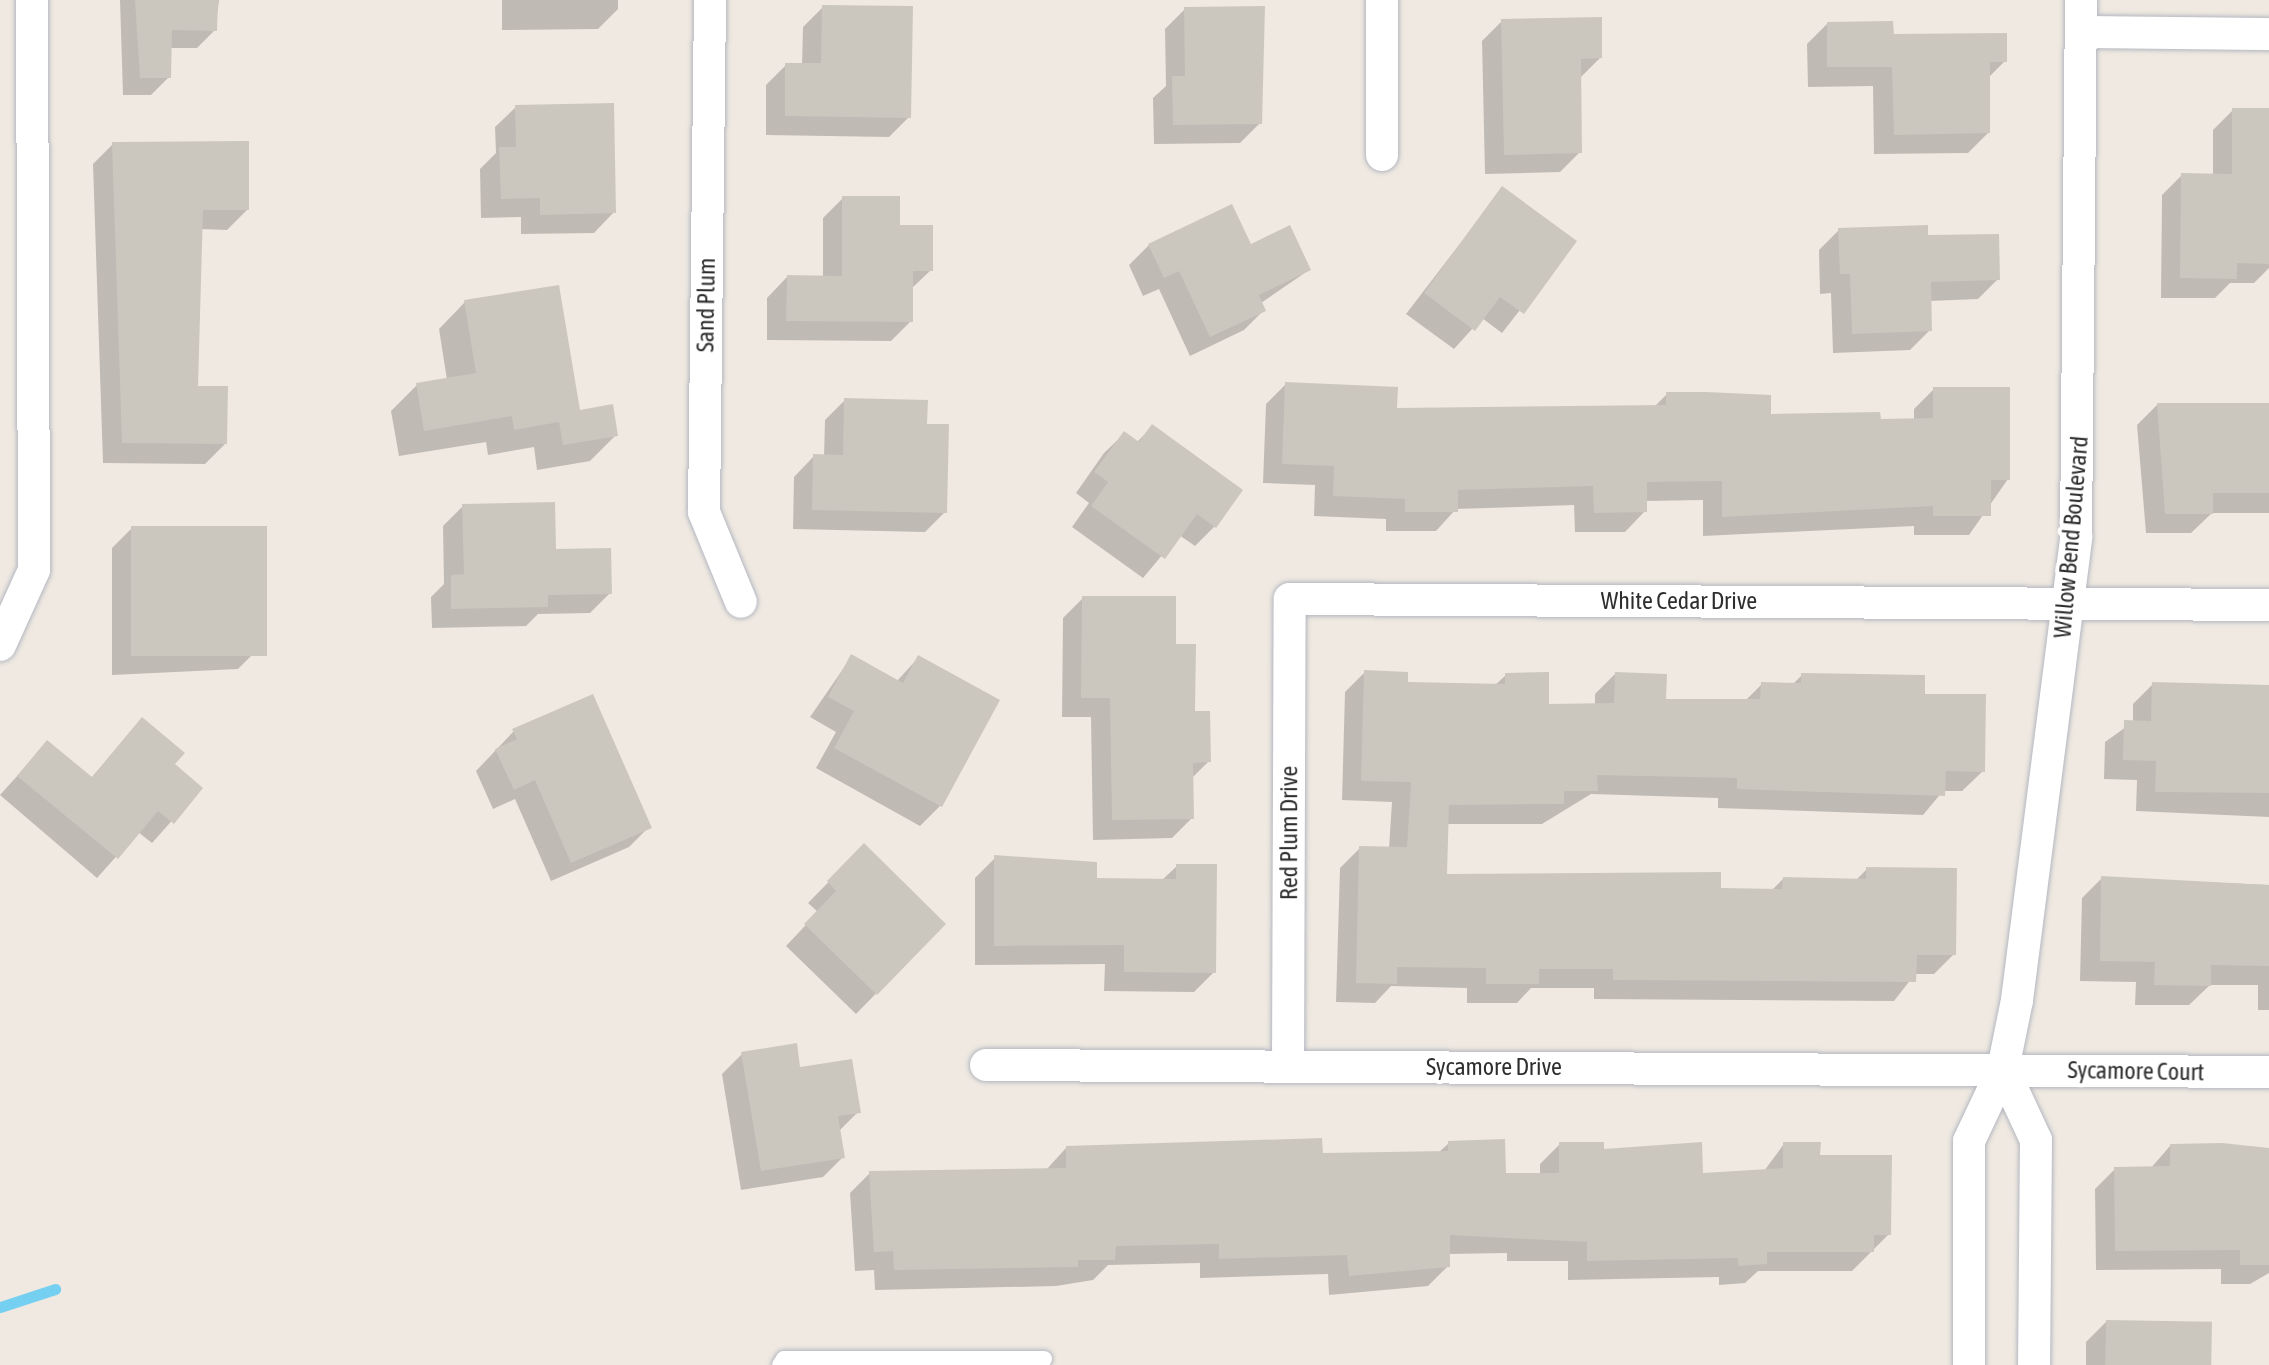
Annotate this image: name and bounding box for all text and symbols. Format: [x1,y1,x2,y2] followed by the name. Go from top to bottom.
[691,257,721,353] street label: Sand Plum
[2048,435,2094,639] street label: Willow Bend Boulevard
[1601,587,1757,615] street label: White Cedar Drive
[1275,766,1303,900] street label: Red Plum Drive
[1426,1053,1562,1081] street label: Sycamore Drive
[2067,1055,2205,1087] street label: Sycamore Court

